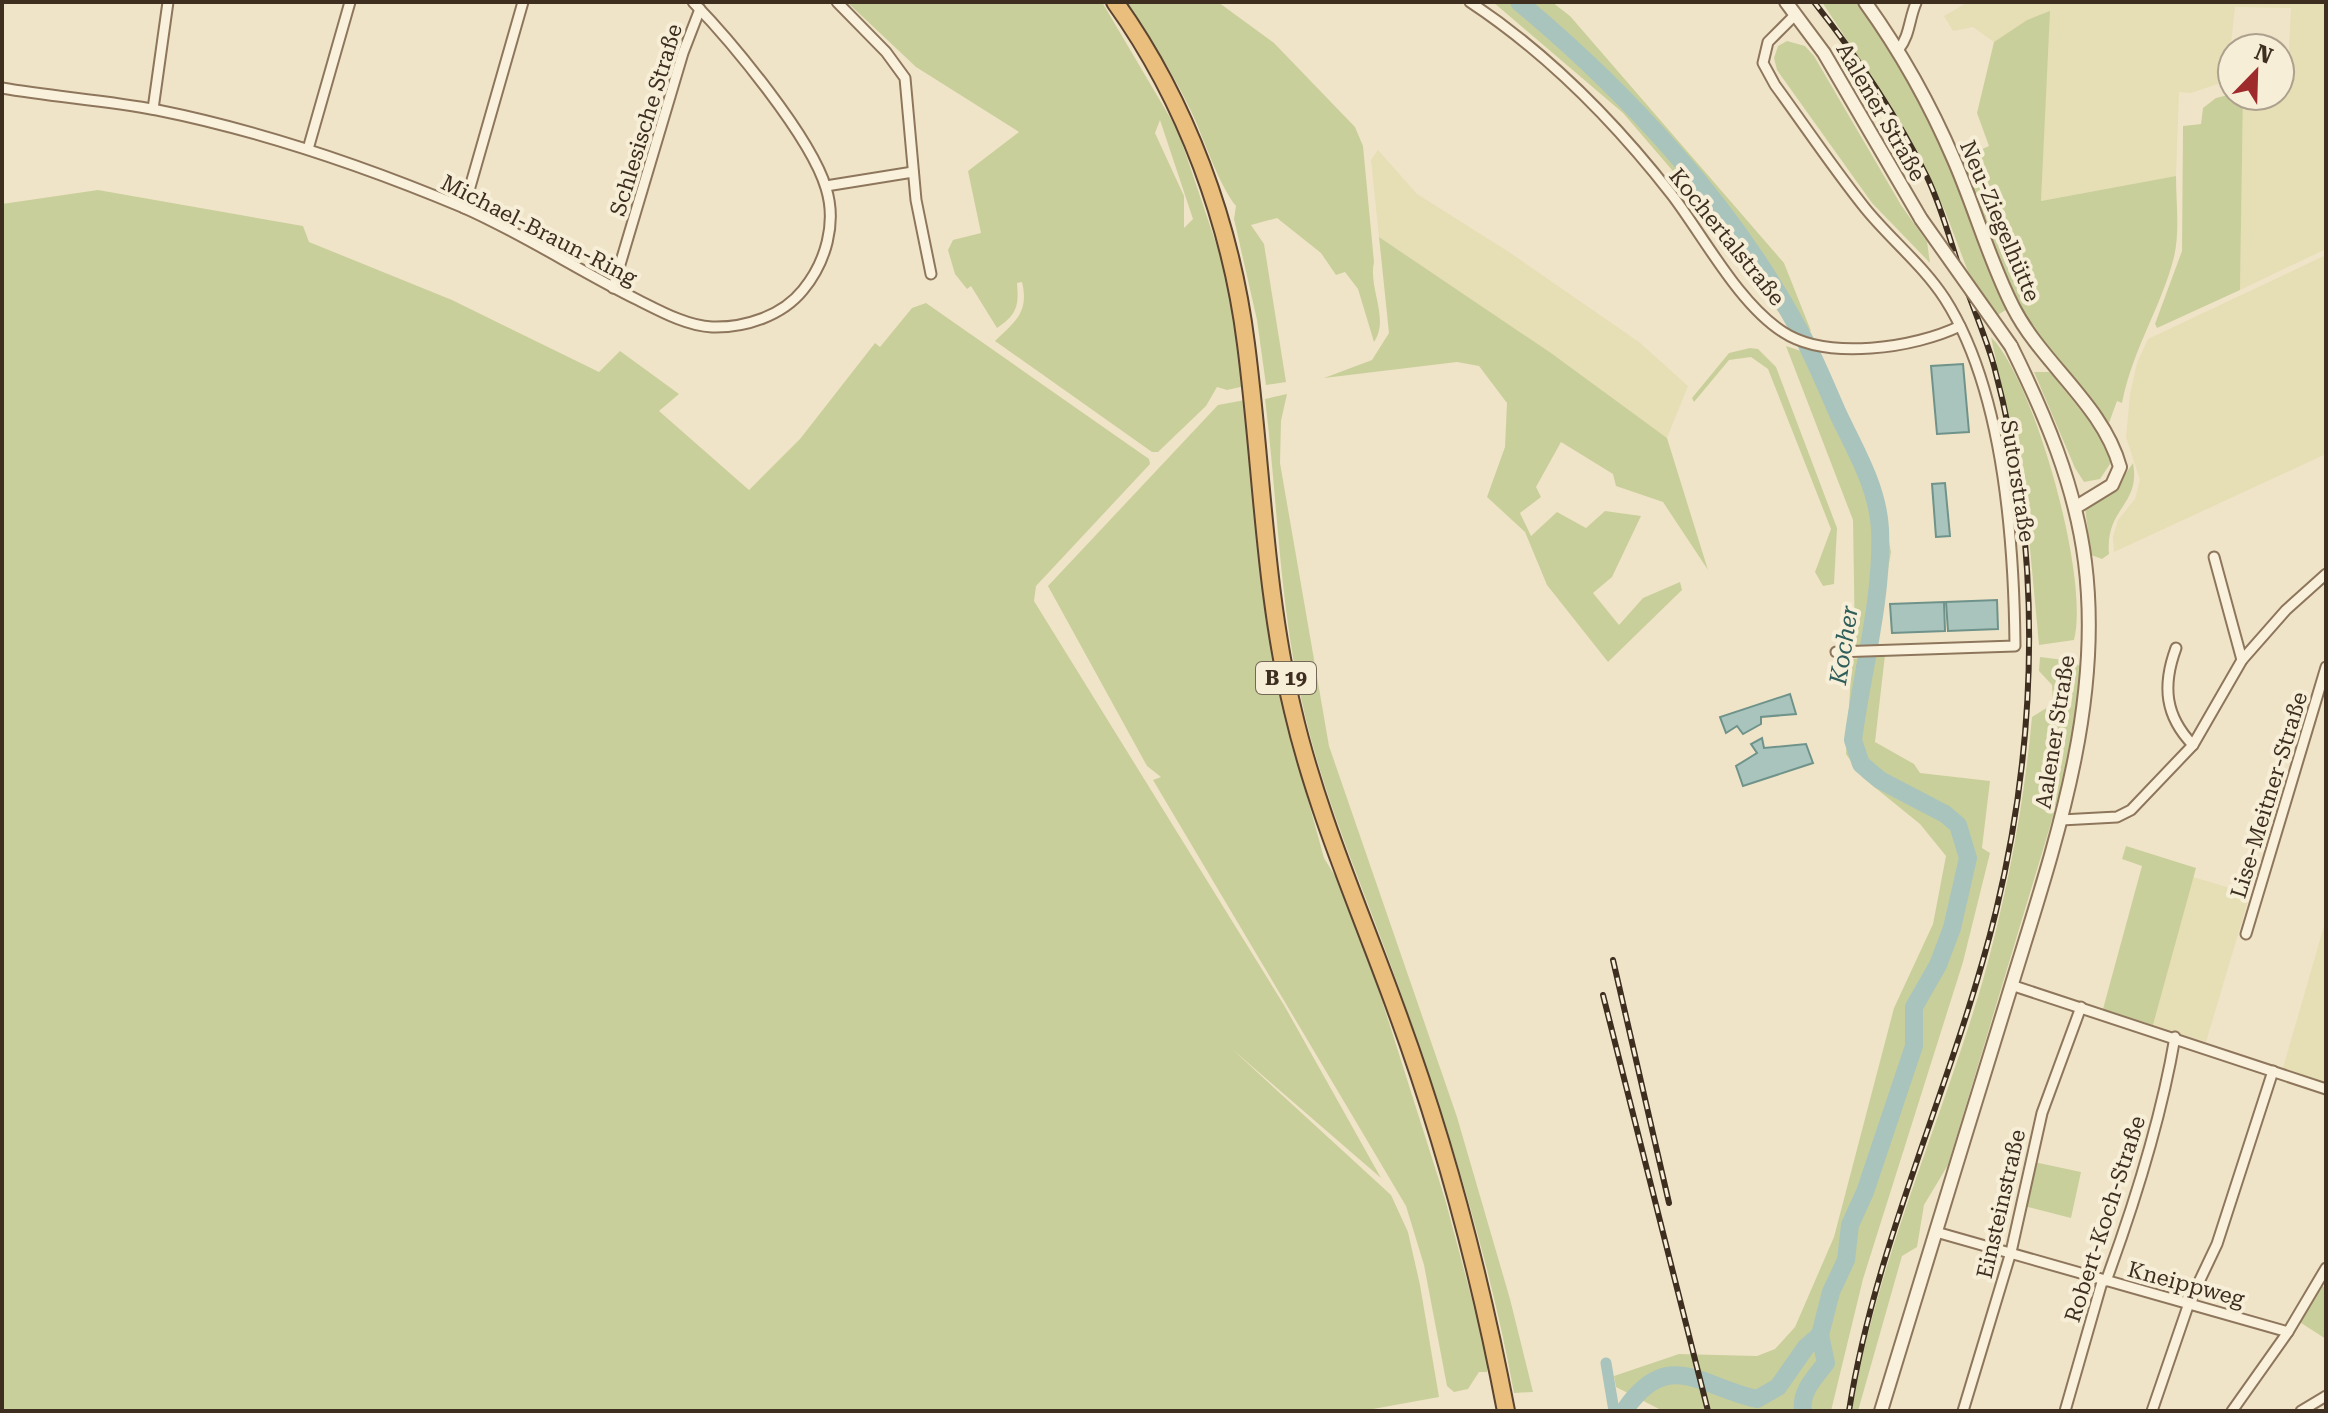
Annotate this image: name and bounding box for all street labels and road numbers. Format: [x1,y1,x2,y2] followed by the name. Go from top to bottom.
[605,21,687,219] street label: Schlesische Straße
[1831,38,1931,186] street label: Aalener Straße
[1955,137,2045,305] street label: Neu-Ziegelhütte
[1664,163,1790,311] street label: Kochertalstraße
[437,170,642,291] street label: Michael-Braun-Ring
[1996,418,2040,544] street label: Sutorstraße
[2031,653,2079,811] street label: Aalener Straße
[1256,662,1316,694] road number: B 19
[2226,689,2312,901] street label: Lise-Meitner-Straße
[2060,1113,2150,1325] street label: Robert-Koch-Straße
[1972,1127,2030,1281] street label: Einsteinstraße
[2125,1256,2248,1312] street label: Kneippweg

